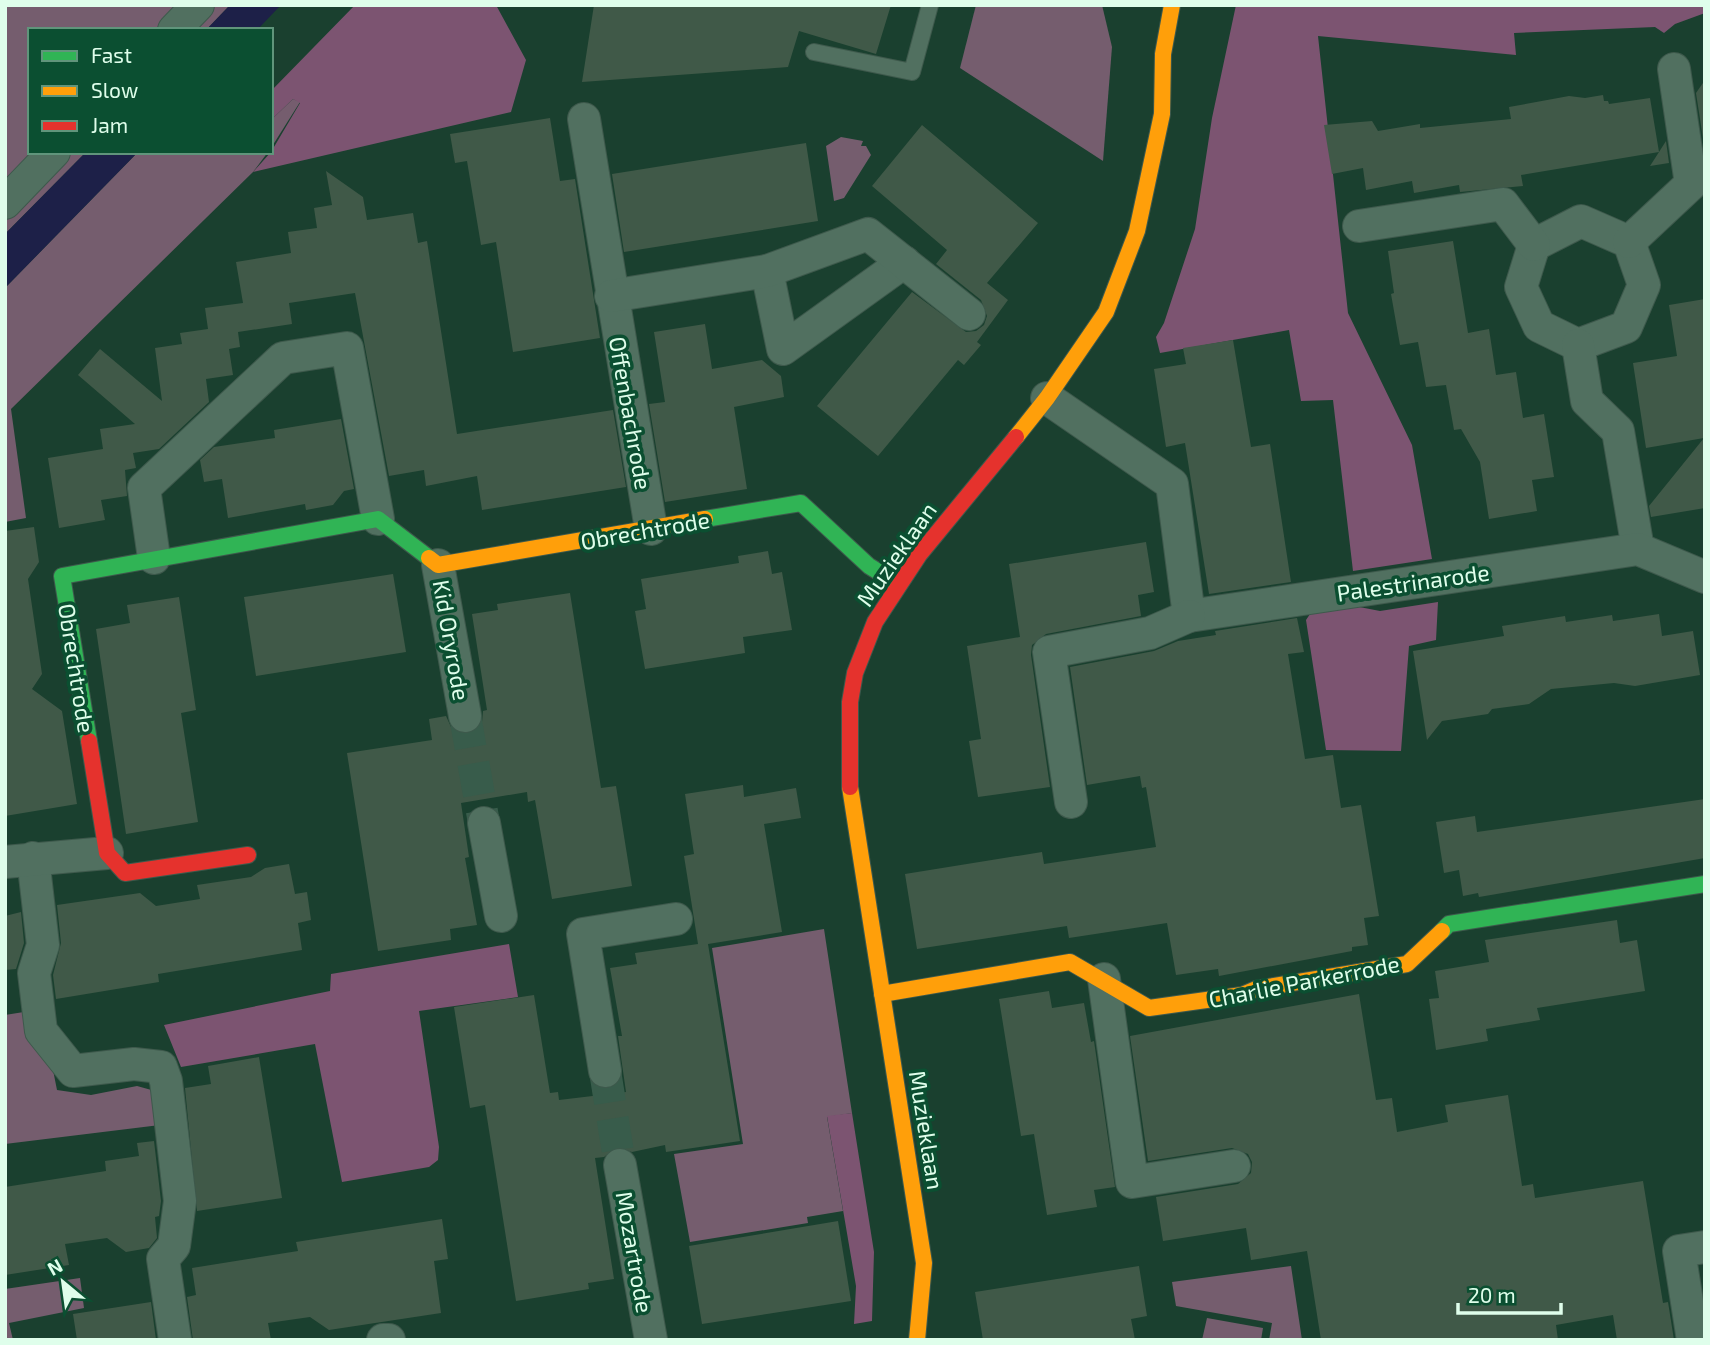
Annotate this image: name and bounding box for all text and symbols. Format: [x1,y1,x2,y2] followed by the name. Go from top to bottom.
[28,28,273,154] legend
[91,42,132,67] text: Fast
[91,77,138,102] text: Slow
[91,112,128,137] text: Jam
[604,334,658,492] street label: Offenbachrode
[850,497,942,611] street label: Muzieklaan
[578,505,712,555] street label: Obrechtrode
[1335,557,1491,607] street label: Palestrinarode
[428,578,476,702] street label: Kid Oryrode
[53,601,101,735] street label: Obrechtrode
[1206,949,1402,1013] street label: Charlie Parkerrode
[904,1068,950,1192] street label: Muzieklaan
[611,1189,659,1315] street label: Mozartrode
[28,1247,98,1317] north arrow
[43,1253,66,1280] text: N
[1458,1272,1561,1316] scale bar
[1468,1282,1516,1307] text: 20 m

